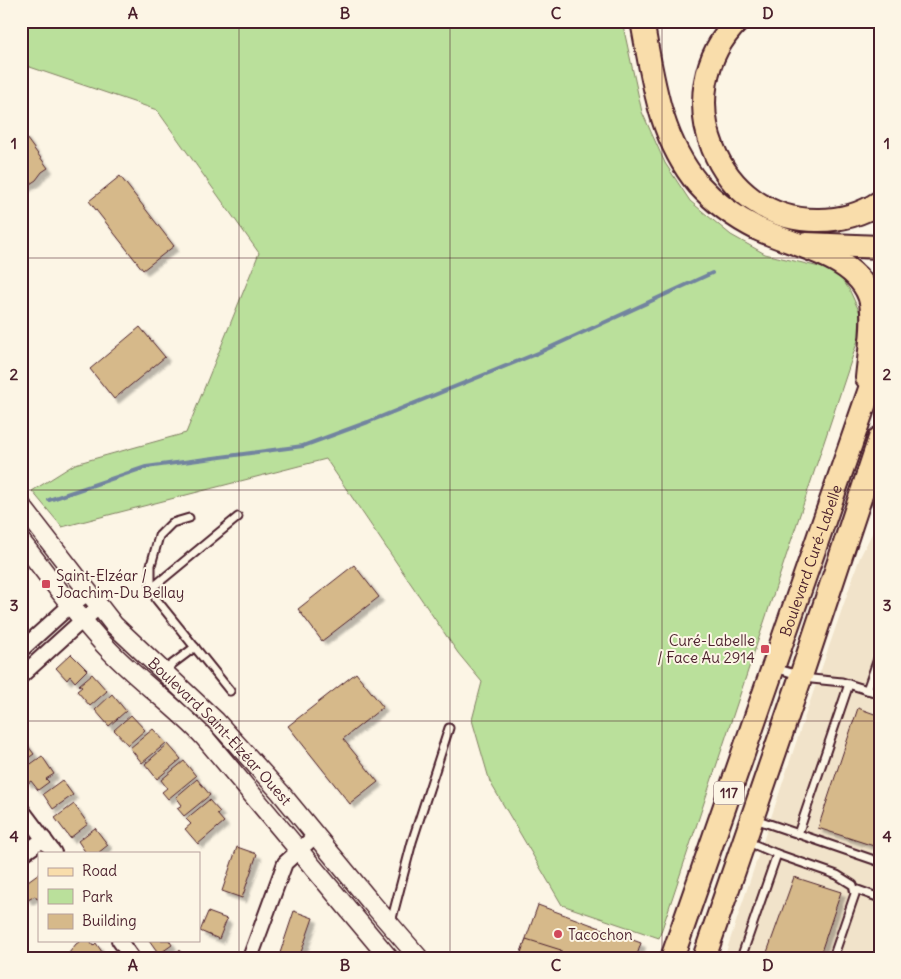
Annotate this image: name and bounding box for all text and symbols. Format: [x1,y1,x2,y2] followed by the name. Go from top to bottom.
[128,3,138,23] text: A
[340,3,351,23] text: B
[551,3,562,23] text: C
[762,3,774,23] text: D
[11,133,17,153] text: 1
[884,133,890,153] text: 1
[10,364,19,384] text: 2
[883,364,892,384] text: 2
[775,482,845,639] street label: Boulevard Curé-Labelle
[56,566,184,602] place label: Saint-Elzéar / Joachim-Du Bellay
[40,578,52,590] marker: Saint-Elzéar / Joachim-Du Bellay
[9,595,19,615] text: 3
[882,595,892,615] text: 3
[657,631,755,667] place label: Curé-Labelle / Face Au 2914
[759,643,771,655] marker: Curé-Labelle / Face Au 2914
[145,653,296,809] street label: Boulevard Saint-Elzéar Ouest
[714,781,744,804] road number: 117
[9,826,19,846] text: 4
[882,826,892,846] text: 4
[38,852,200,942] legend
[82,861,117,880] text: Road
[82,887,113,906] text: Park
[82,911,137,930] text: Building
[568,925,633,944] place label: Tacochon
[552,928,564,940] marker: Tacochon
[128,955,138,975] text: A
[340,955,351,975] text: B
[551,955,562,975] text: C
[762,955,774,975] text: D

